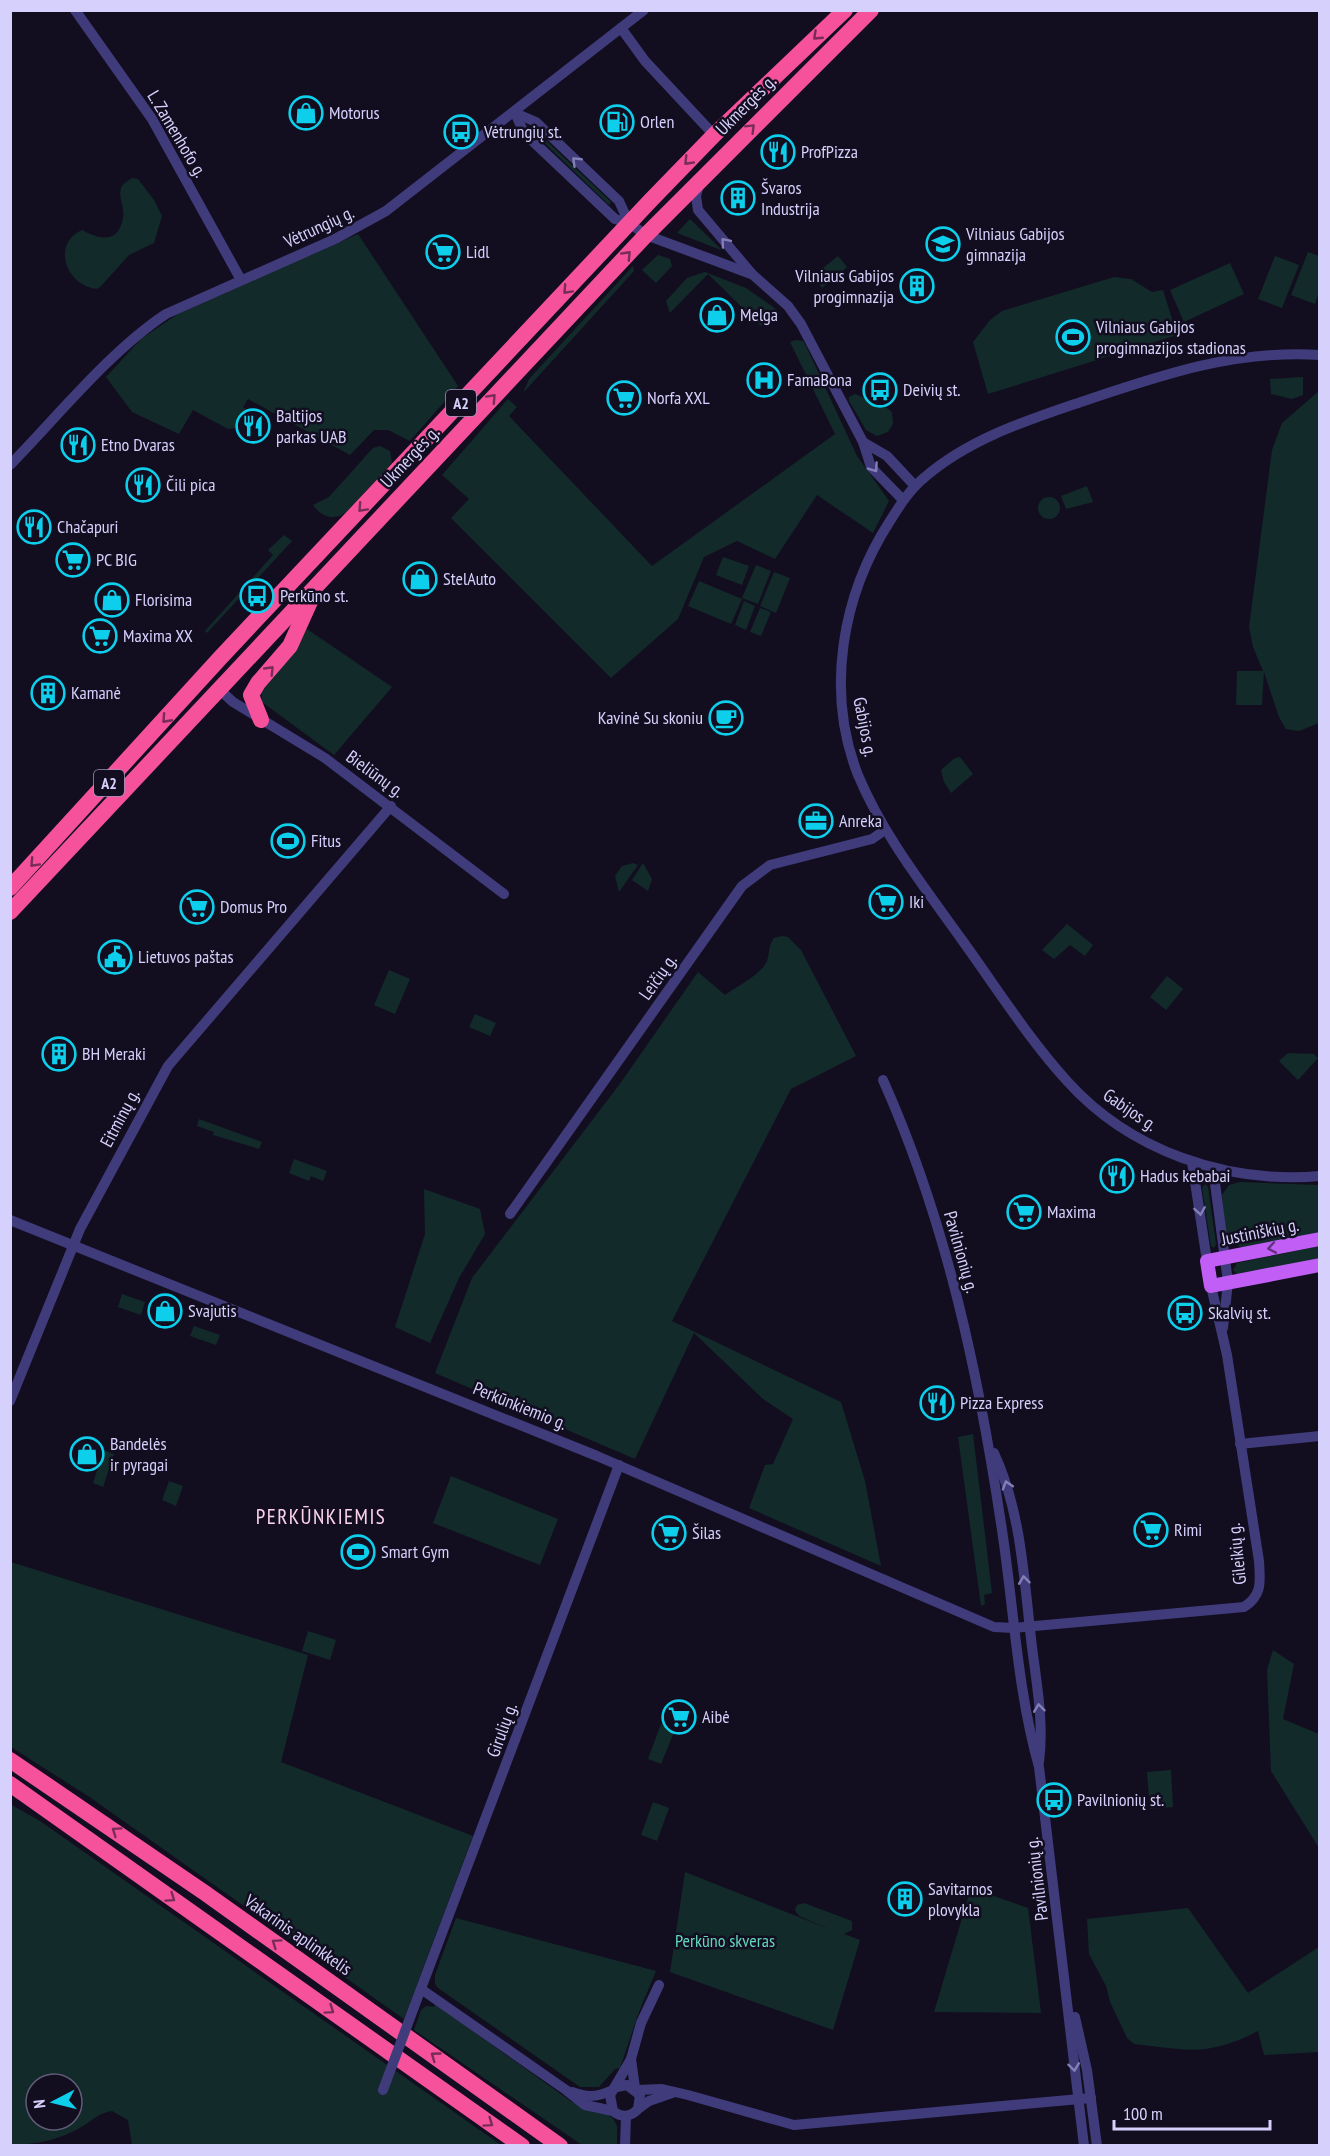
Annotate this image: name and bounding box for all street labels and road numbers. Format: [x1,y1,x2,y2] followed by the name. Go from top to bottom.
[710,69,781,140] street label: Ukmergės g.
[142,86,212,181] street label: L. Zamenhofo g.
[279,200,358,253] street label: Vėtrungių g.
[446,390,476,416] road number: A2
[375,421,444,492] street label: Ukmergės g.
[848,695,883,759] street label: Gabijos g.
[342,745,409,802] street label: Bieliūnų g.
[94,770,124,796] road number: A2
[634,949,682,1004] street label: Leičių g.
[1099,1083,1162,1136] street label: Gabijos g.
[95,1085,144,1151] street label: Eitminų g.
[939,1208,984,1295] street label: Pavilnionių g.
[1218,1213,1301,1250] street label: Justiniškių g.
[470,1376,570,1435] street label: Perkūnkiemio g.
[1222,1522,1251,1586] street label: Gileikių g.
[481,1699,522,1760] street label: Girulių g.
[1020,1836,1053,1922] street label: Pavilnionių g.
[239,1888,356,1980] street label: Vakarinis aplinkkelis

